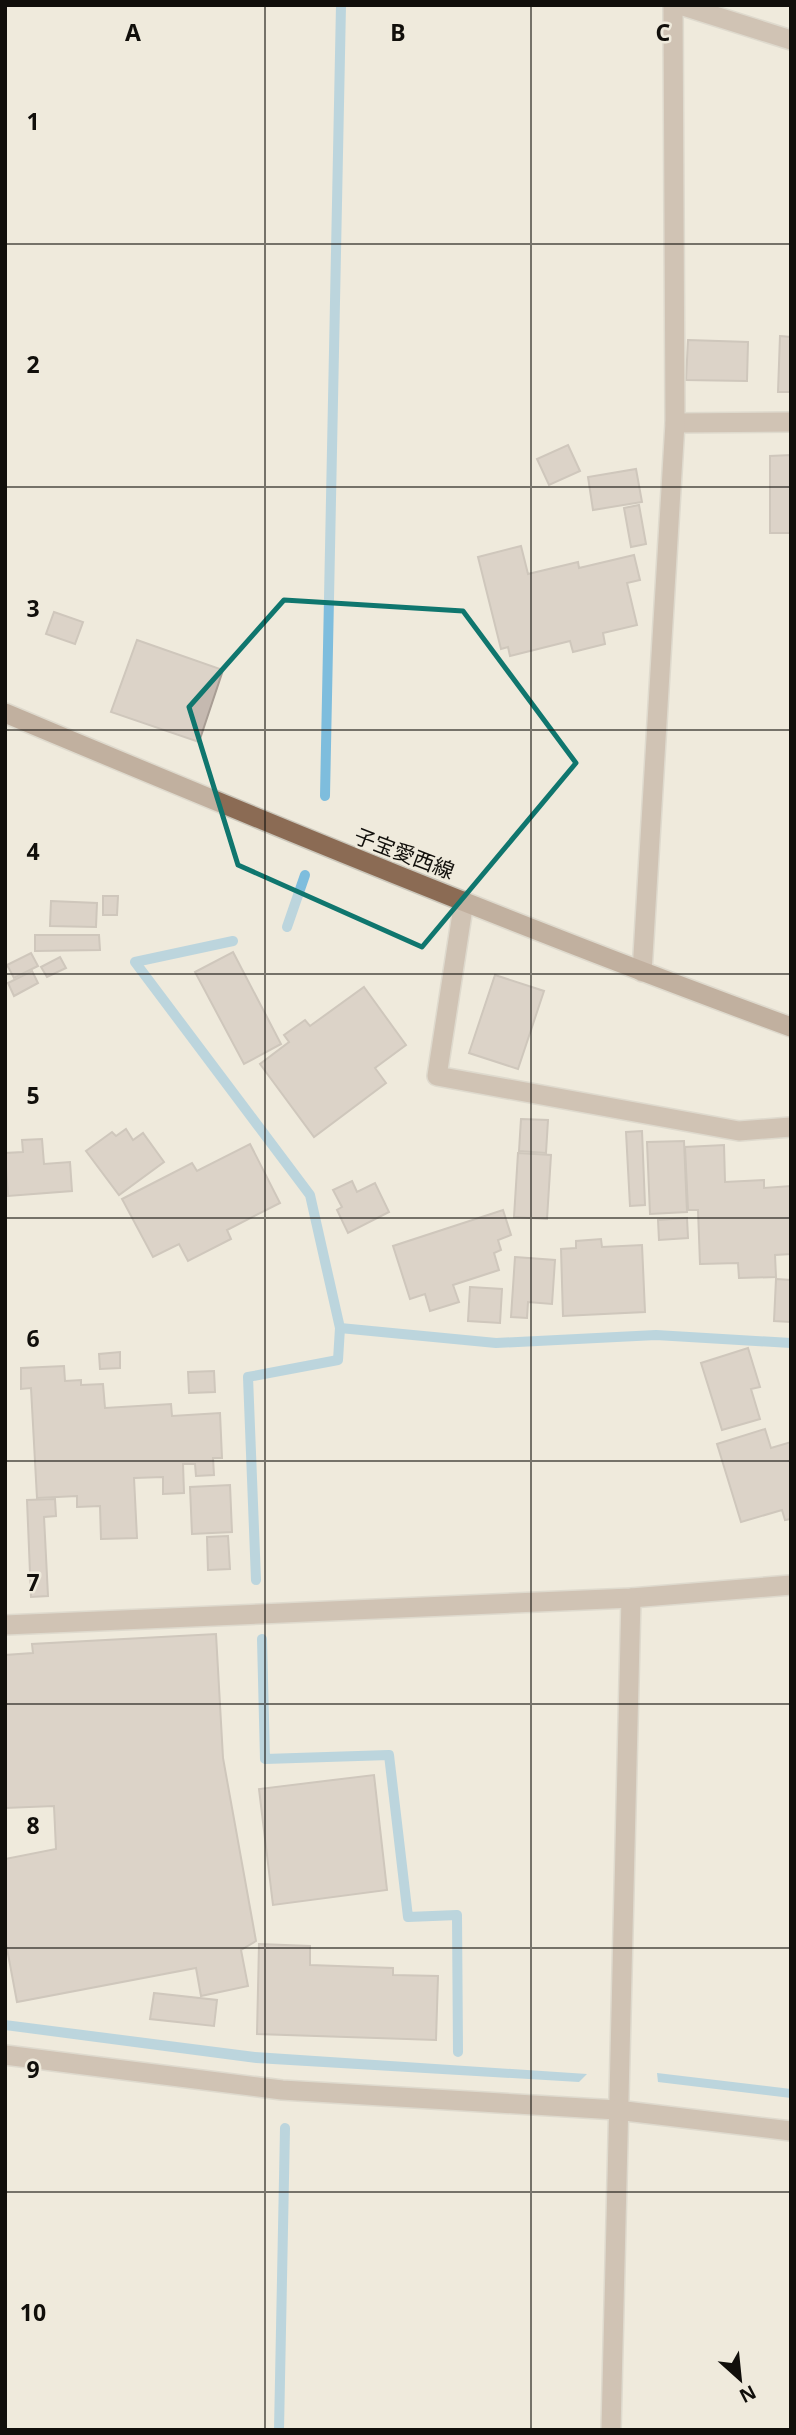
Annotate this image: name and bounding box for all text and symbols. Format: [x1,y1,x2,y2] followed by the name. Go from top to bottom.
[125,16,141,48] text: A
[390,16,406,48] text: B
[656,16,671,48] text: C
[26,105,40,137] text: 1
[26,348,40,380] text: 2
[26,592,40,624] text: 3
[350,821,458,885] street label: 子宝愛西線
[26,835,40,867] text: 4
[26,1079,40,1111] text: 5
[26,1322,40,1354] text: 6
[26,1566,40,1598] text: 7
[26,1809,40,1841] text: 8
[26,2053,40,2085] text: 9
[20,2296,46,2328] text: 10
[705,2344,775,2414] north arrow
[735,2379,761,2409] text: N

